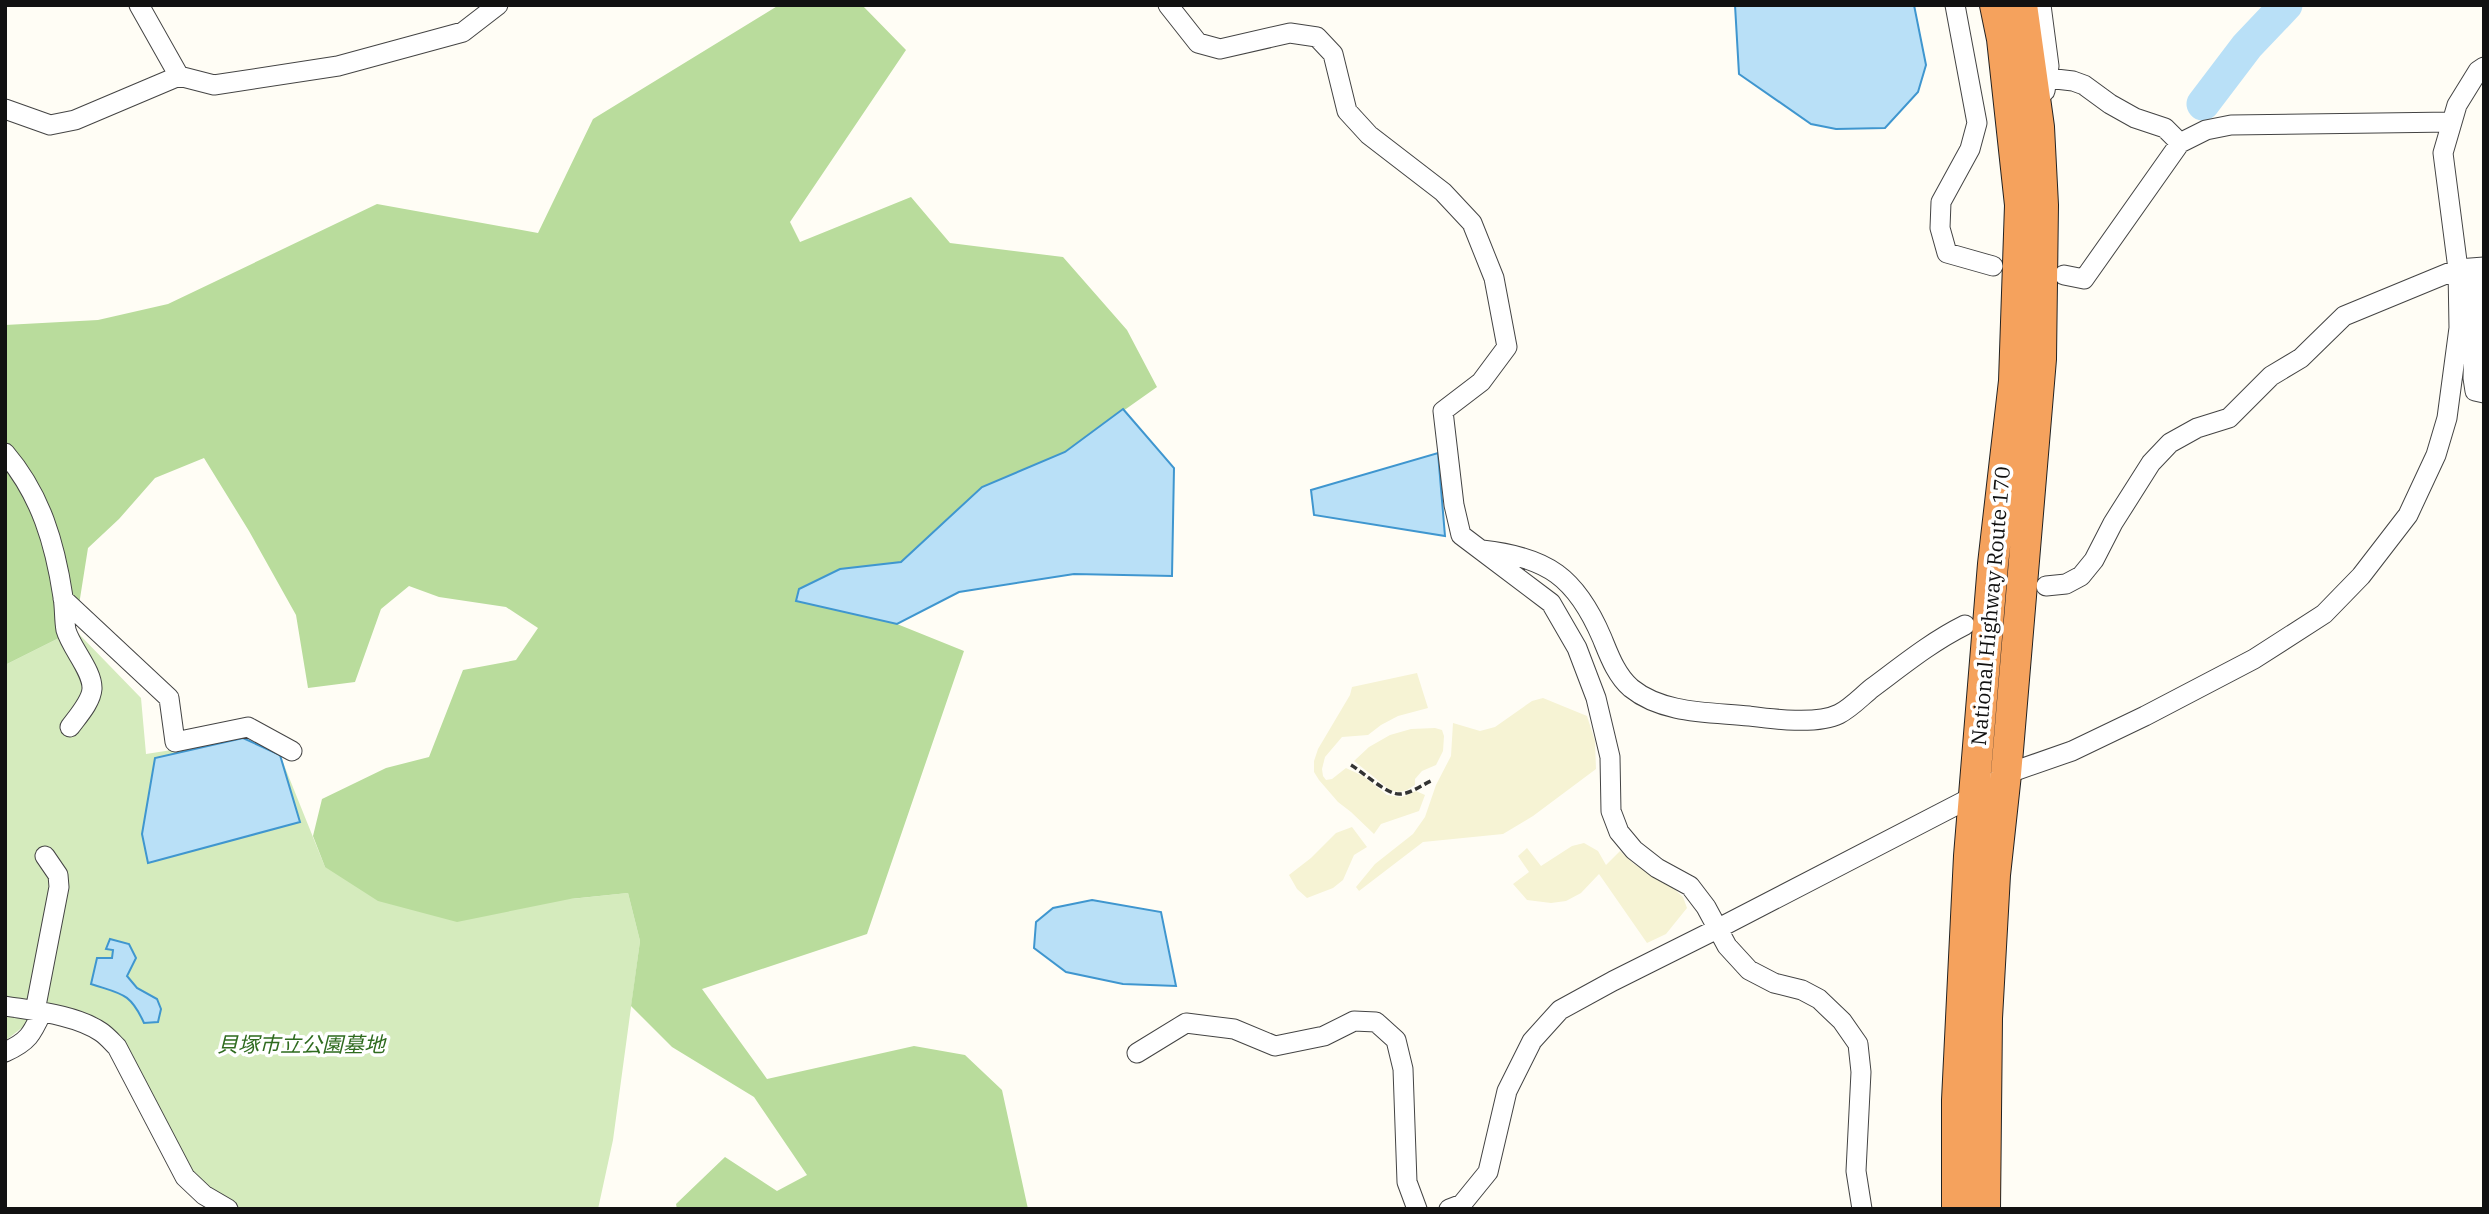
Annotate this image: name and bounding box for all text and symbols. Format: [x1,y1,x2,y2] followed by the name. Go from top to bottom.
[1964,465,2016,747] street label: National Highway Route 170
[217,1030,387,1058] park label: 貝塚市立公園墓地

